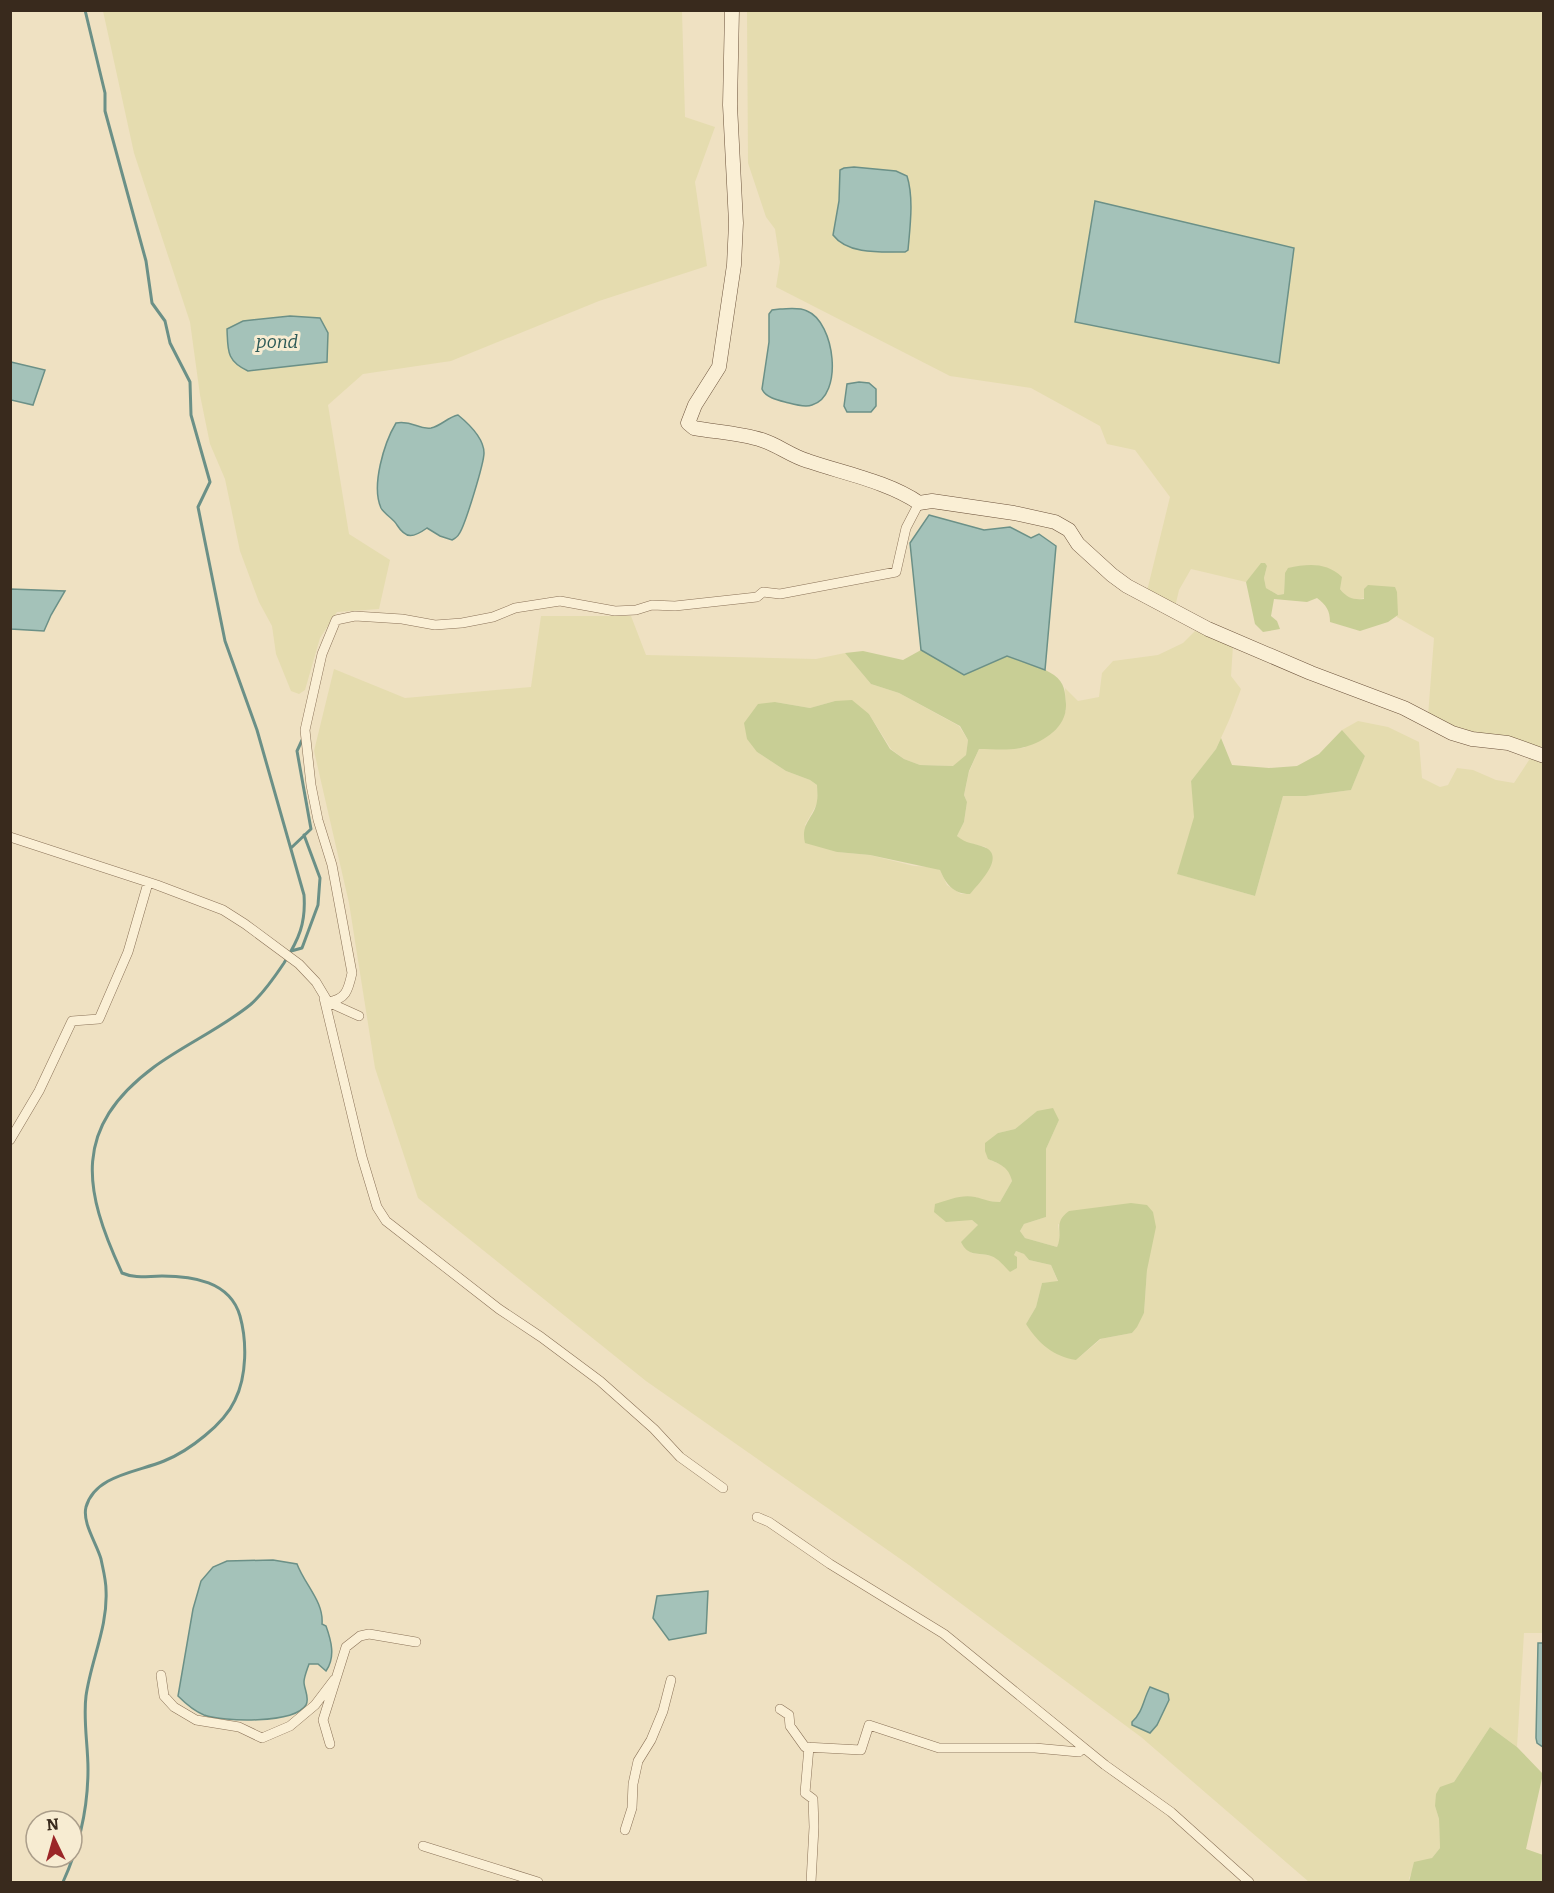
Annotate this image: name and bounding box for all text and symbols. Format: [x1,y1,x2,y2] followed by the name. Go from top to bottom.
[255,331,299,353] water label: pond
[24,1809,84,1869] north arrow
[46,1815,60,1835] text: N

